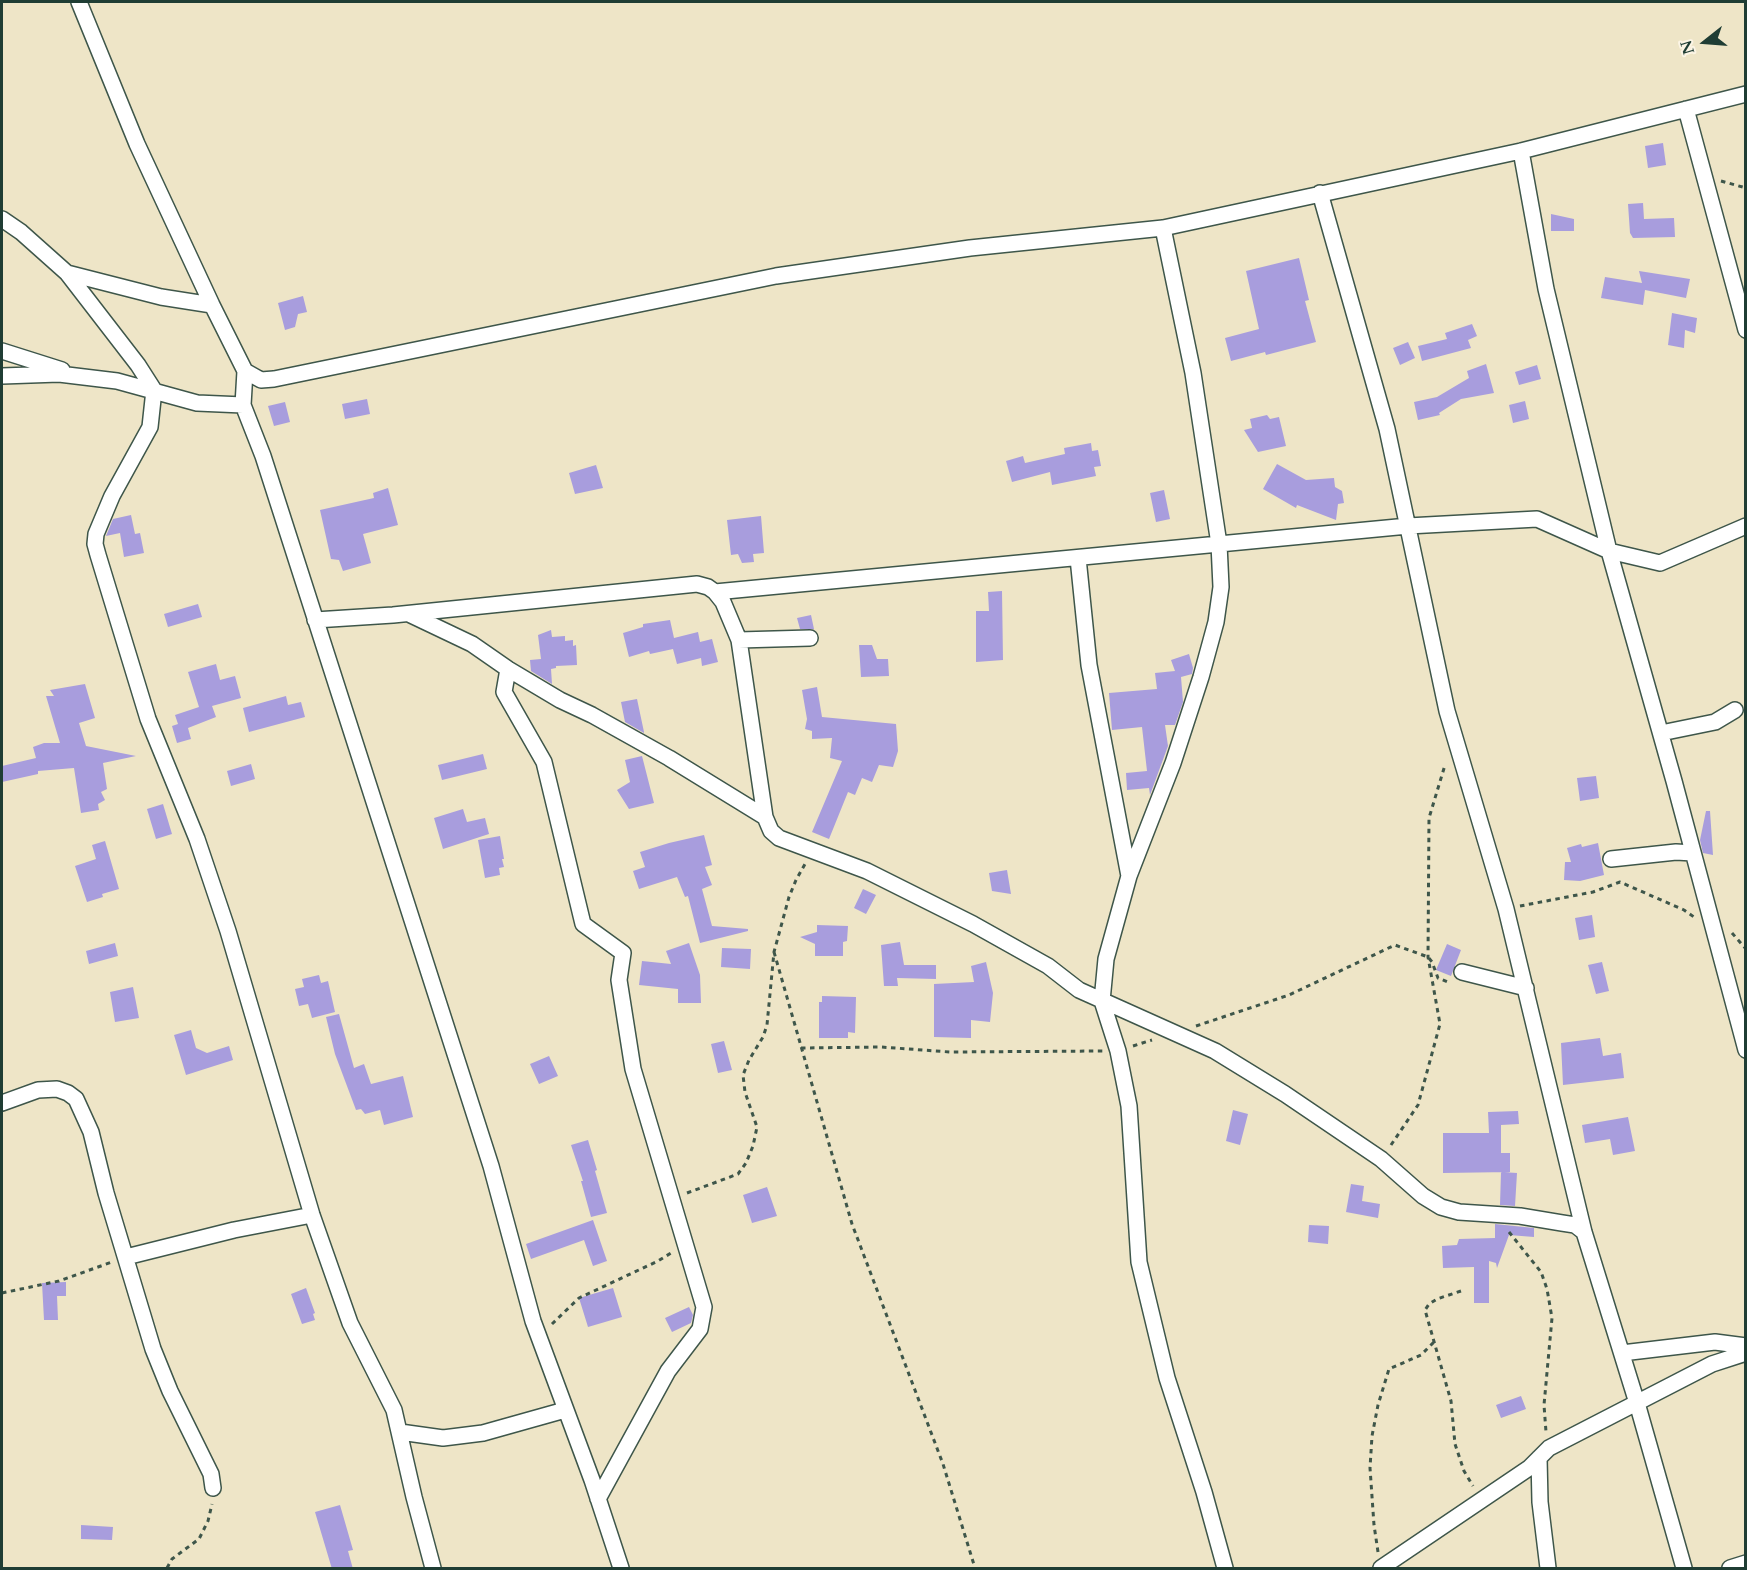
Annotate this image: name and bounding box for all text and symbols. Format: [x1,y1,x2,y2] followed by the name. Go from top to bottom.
[1675,12,1735,72] north arrow
[1675,37,1700,57] text: N

